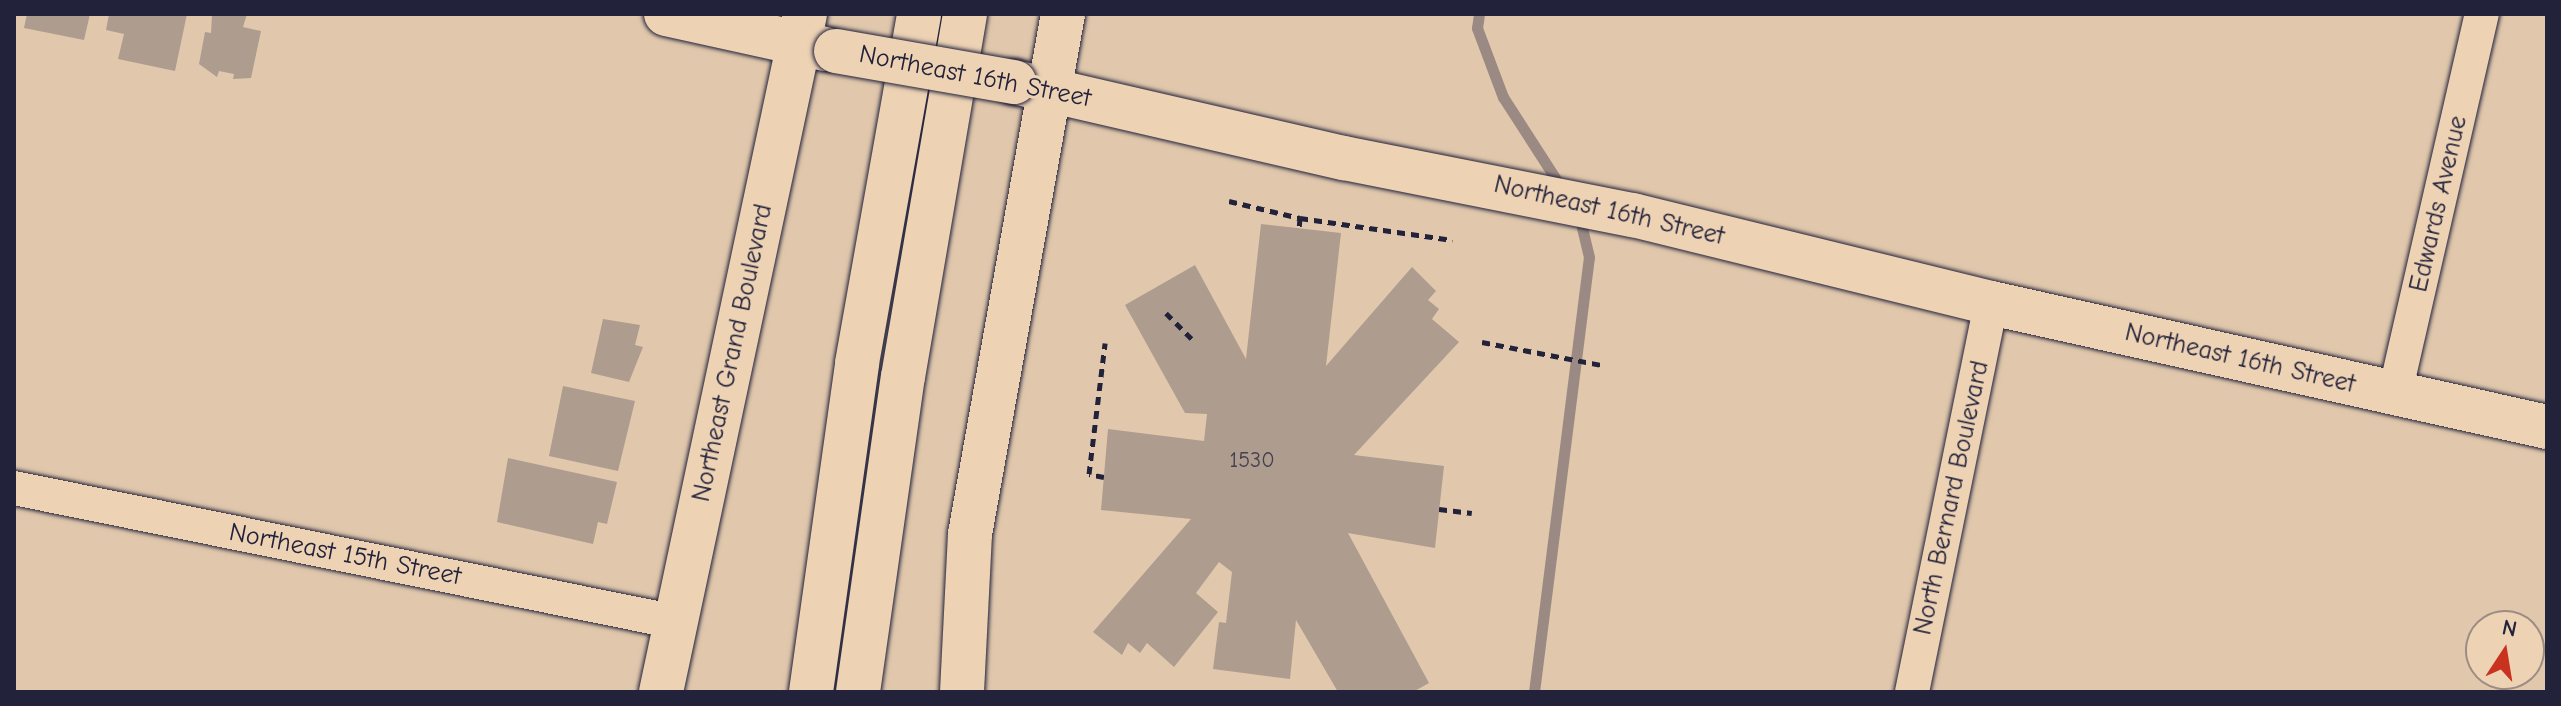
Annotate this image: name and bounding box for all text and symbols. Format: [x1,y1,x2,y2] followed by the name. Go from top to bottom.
[856,39,1094,115] street label: Northeast 16th Street
[2404,113,2474,295] street label: Edwards Avenue
[1491,169,1727,253] street label: Northeast 16th Street
[686,201,780,505] street label: Northeast Grand Boulevard
[2122,317,2358,401] street label: Northeast 16th Street
[1908,358,1996,638] street label: North Bernard Boulevard
[1229,448,1275,474] house number: 1530
[226,517,464,593] street label: Northeast 15th Street
[2465,610,2545,690] north arrow
[2500,614,2519,643] text: N

